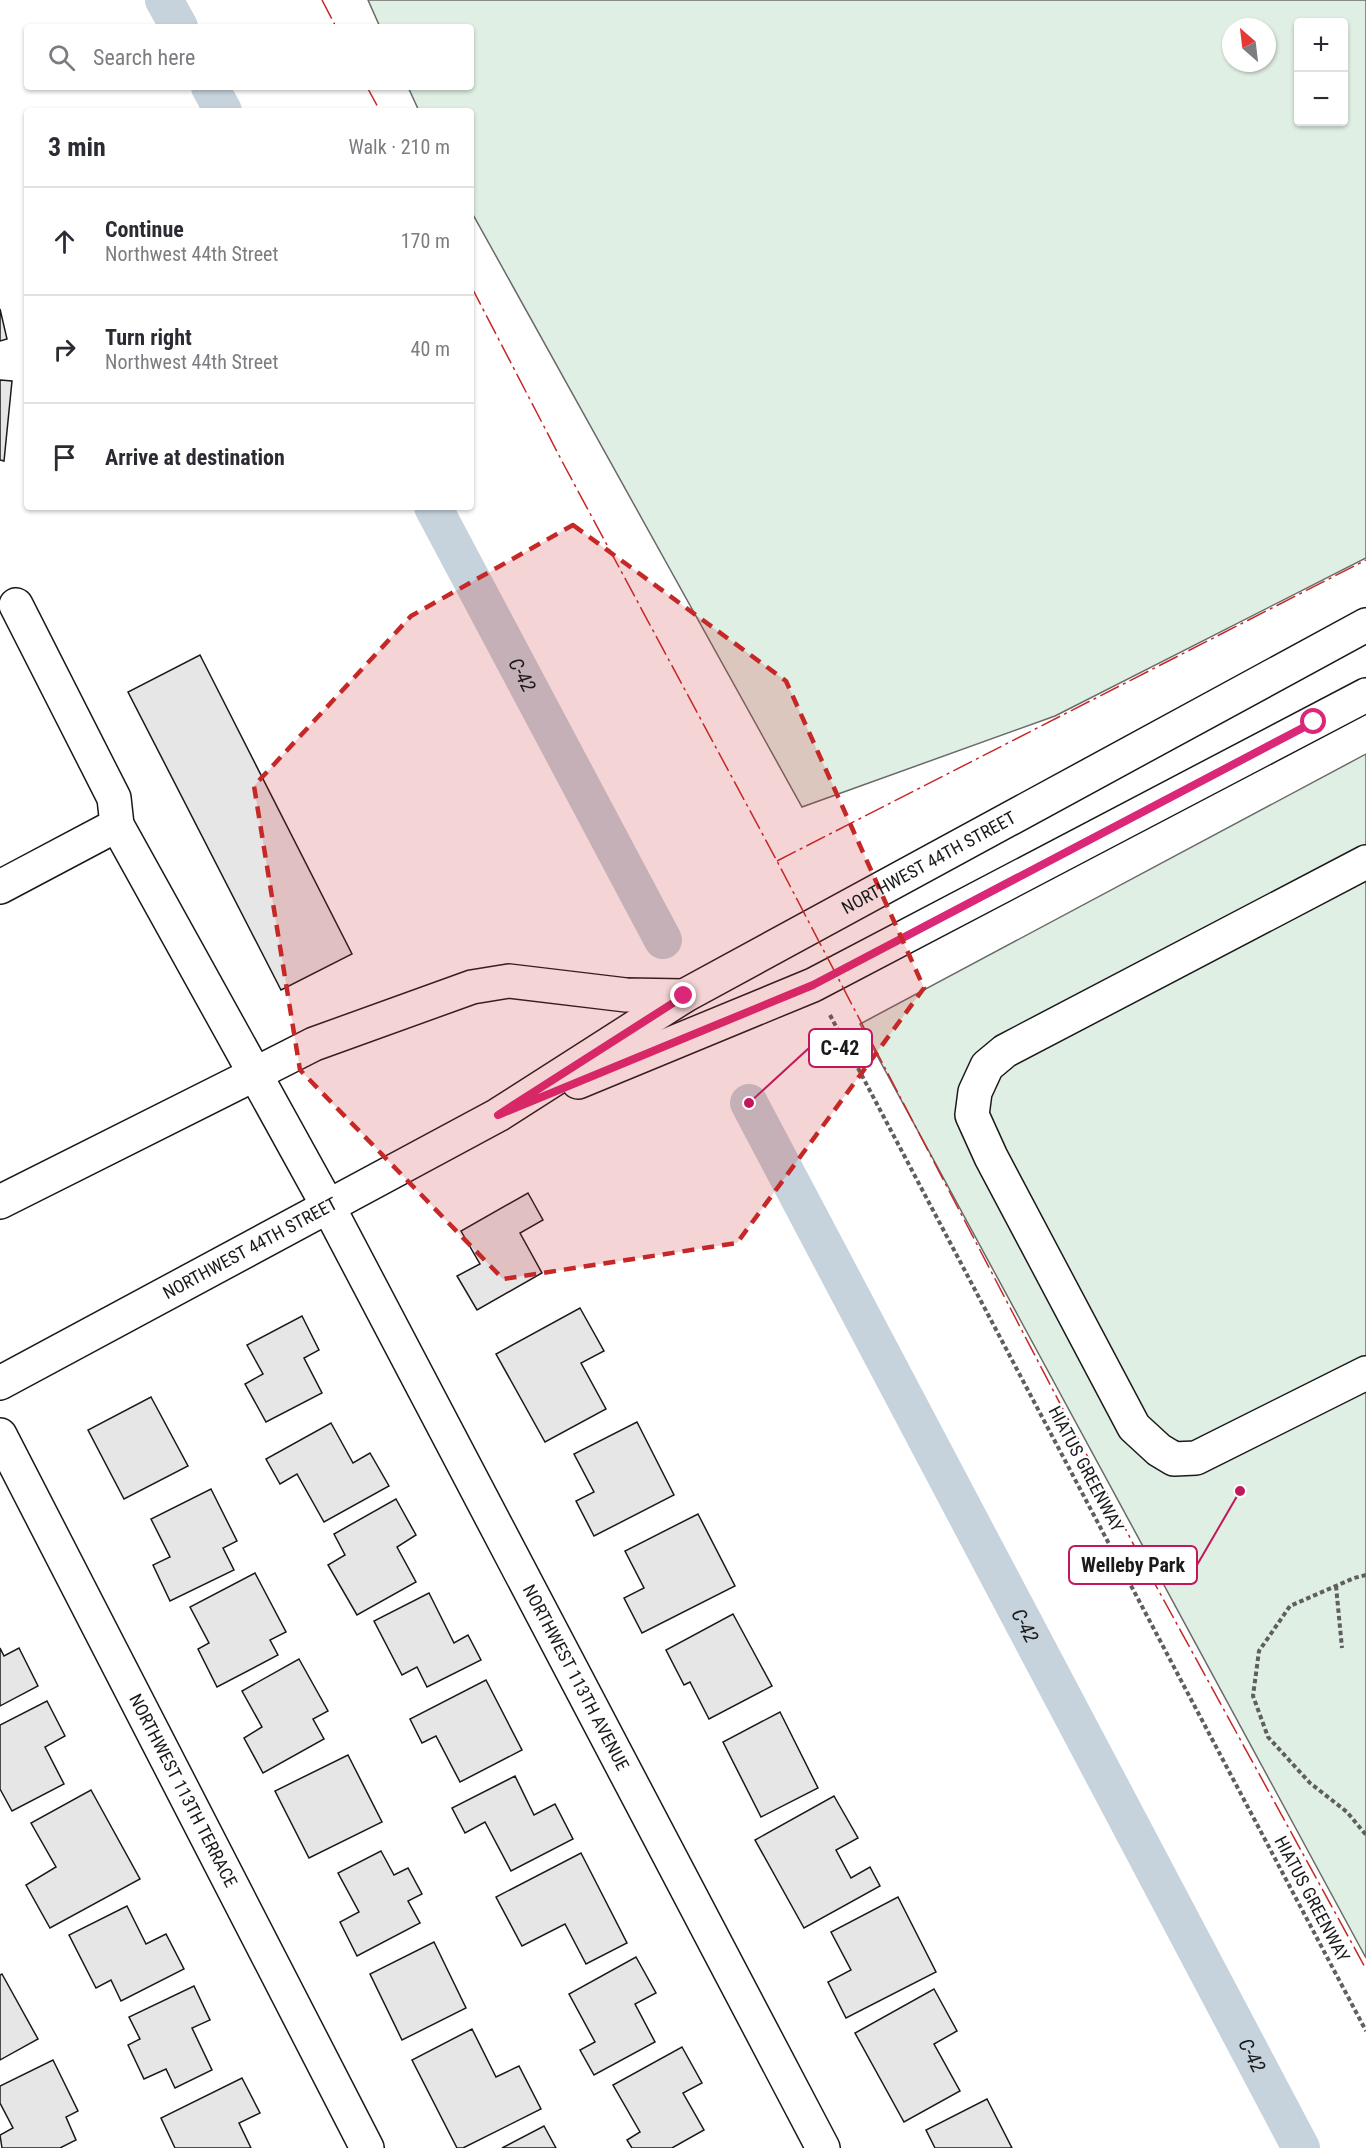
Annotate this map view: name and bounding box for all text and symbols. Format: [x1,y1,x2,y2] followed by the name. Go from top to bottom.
[1222,18,1276,72] north arrow
[1294,18,1348,126] map controls
[1294,18,1348,72] button: +
[24,24,474,90] search box
[45,41,78,74] icon: search
[93,45,195,70] text: Search here
[1294,72,1348,126] button: −
[48,132,106,162] text: 3 min
[349,135,450,159] text: Walk · 210 m
[105,217,184,242] text: Continue
[48,225,81,258] icon: ahead
[401,229,450,253] text: 170 m
[105,242,278,266] text: Northwest 44th Street
[105,325,192,350] text: Turn right
[48,333,81,366] icon: right
[411,337,450,361] text: 40 m
[105,350,278,374] text: Northwest 44th Street
[48,441,81,474] icon: arrive
[105,445,285,470] text: Arrive at destination
[503,654,541,696] water label: C-42
[1300,708,1326,734] route start
[838,807,1019,918] street label: NORTHWEST 44TH STREET
[670,982,696,1008] route end
[809,1029,872,1067] callout: C-42
[821,1036,859,1060] text: C-42
[159,1193,341,1303] street label: NORTHWEST 44TH STREET
[1044,1402,1129,1536] street label: HIATUS GREENWAY
[1069,1546,1197,1584] callout: Welleby Park
[1081,1553,1185,1577] text: Welleby Park
[519,1581,634,1774] street label: NORTHWEST 113TH AVENUE
[1006,1604,1044,1647] water label: C-42
[125,1690,242,1891] street label: NORTHWEST 113TH TERRACE
[1270,1832,1355,1966] street label: HIATUS GREENWAY
[1233,2034,1271,2077] water label: C-42

